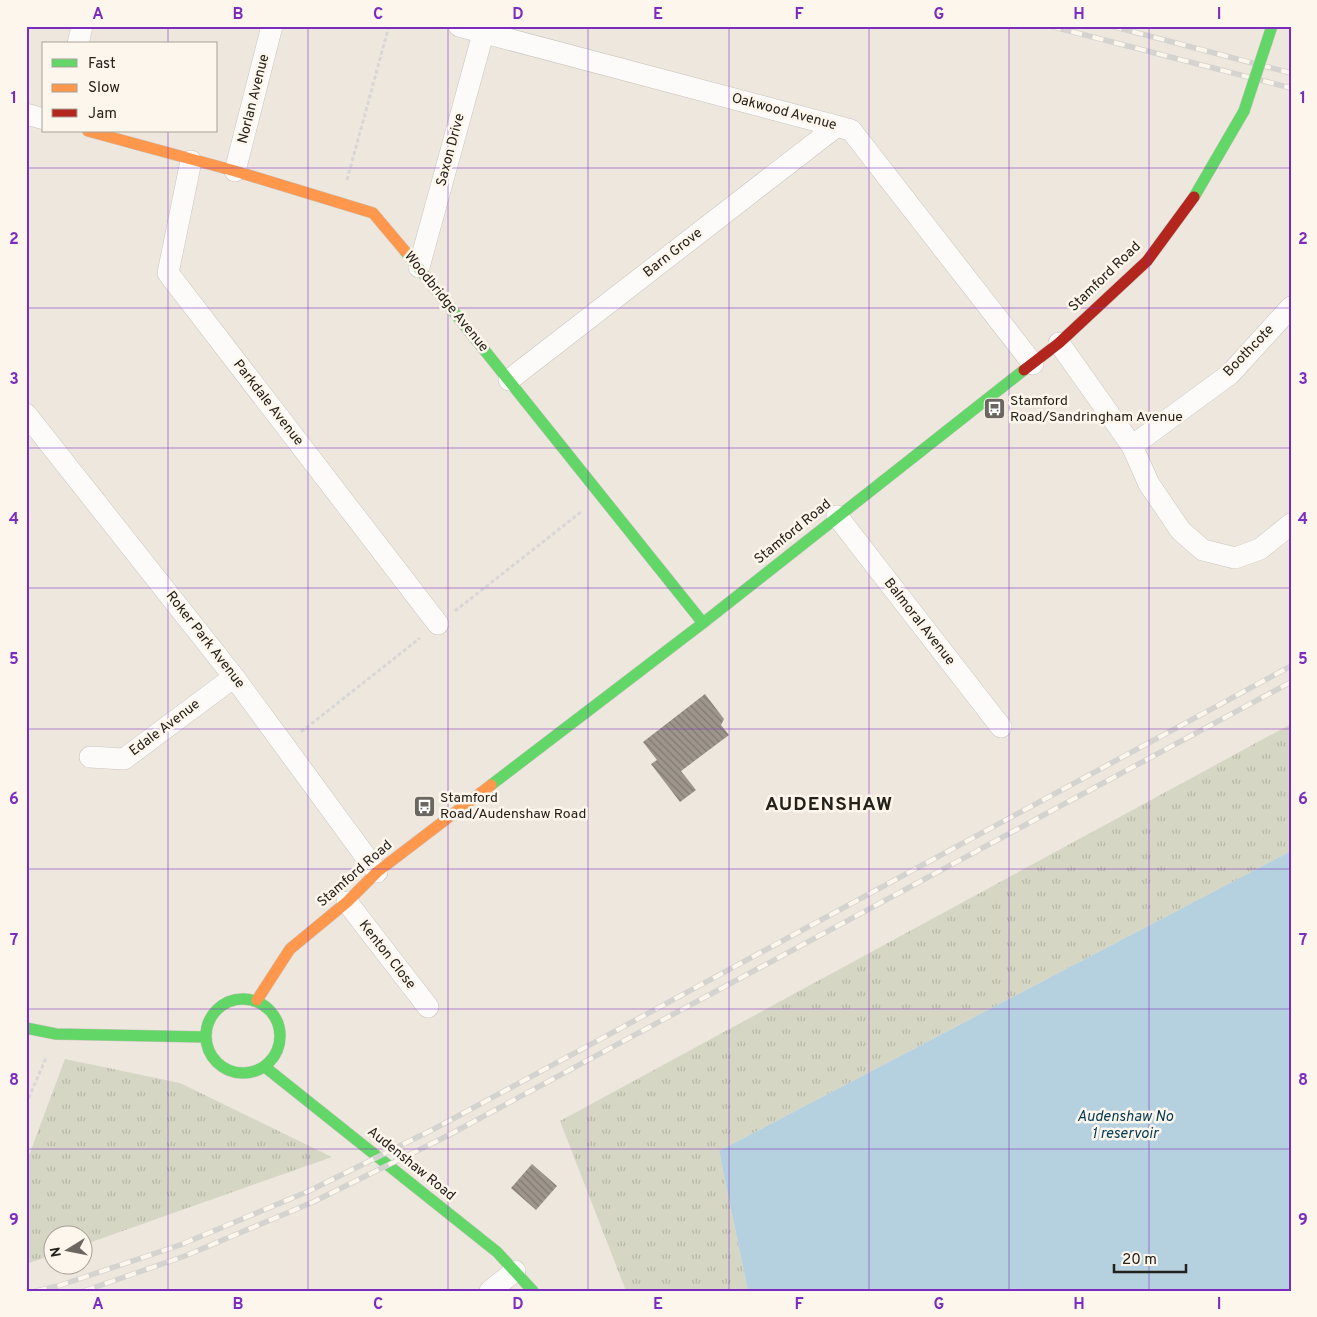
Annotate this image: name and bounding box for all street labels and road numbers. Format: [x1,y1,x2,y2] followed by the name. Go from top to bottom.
[235,52,273,146] street label: Norlan Avenue
[730,90,838,134] street label: Oakwood Avenue
[433,112,469,188] street label: Saxon Drive
[640,225,706,281] street label: Barn Grove
[1065,238,1145,316] street label: Stamford Road
[400,248,492,356] street label: Woodbridge Avenue
[1220,322,1278,380] street label: Boothcote
[229,357,307,449] street label: Parkdale Avenue
[751,496,835,568] street label: Stamford Road
[880,575,958,669] street label: Balmoral Avenue
[162,588,248,692] street label: Roker Park Avenue
[126,696,204,760] street label: Edale Avenue
[314,837,396,911] street label: Stamford Road
[355,917,419,993] street label: Kenton Close
[364,1123,458,1205] street label: Audenshaw Road

